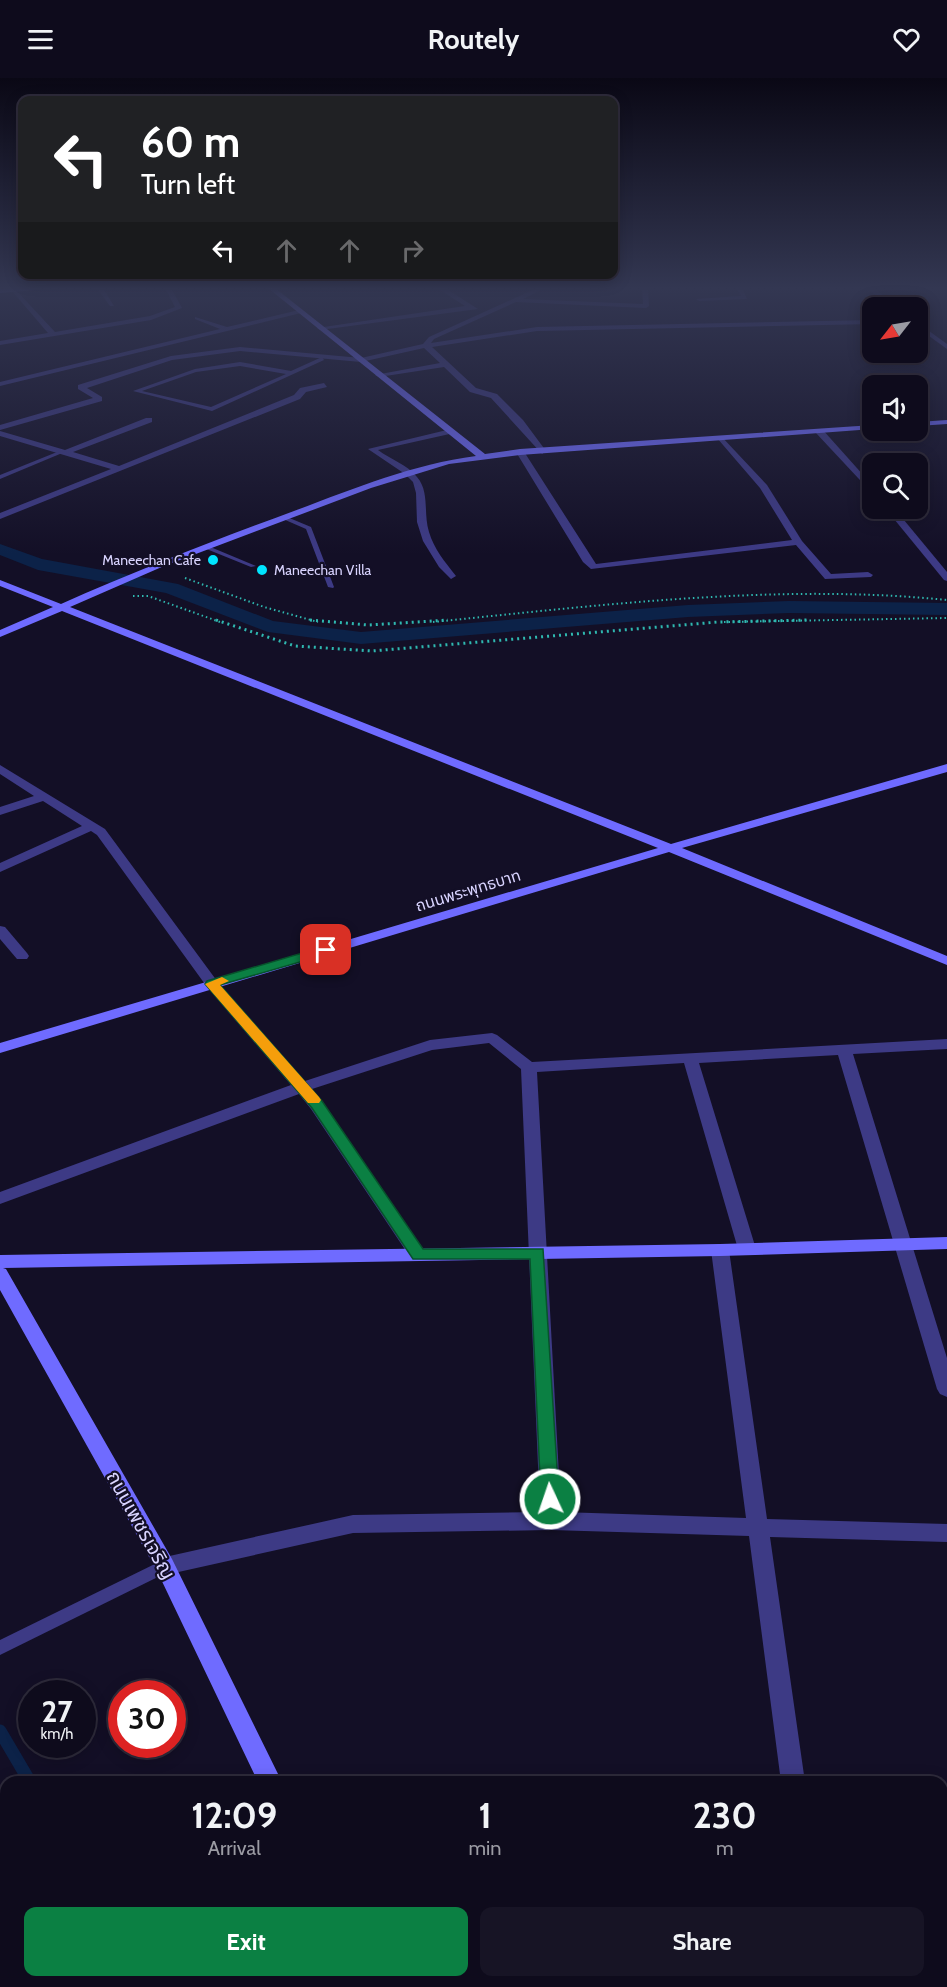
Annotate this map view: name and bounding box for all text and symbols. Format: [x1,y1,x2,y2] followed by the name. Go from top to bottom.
[24,23,57,56] icon: menu
[428,23,519,56] text: Routely
[890,23,923,56] icon: heart
[141,116,240,168] text: 60 m
[42,120,120,198] icon: left
[141,168,235,201] text: Turn left
[207,234,240,267] icon: left
[270,234,303,267] icon: ahead
[333,234,366,267] icon: ahead
[396,234,429,267] icon: right
[862,297,928,363] north arrow
[862,297,928,519] map controls
[862,375,928,441] button: sound
[862,453,928,519] button: search
[102,551,201,569] place label: Maneechan Cafe
[206,553,220,567] marker: Maneechan Cafe
[274,561,372,579] place label: Maneechan Villa
[255,563,269,577] marker: Maneechan Villa
[413,865,523,916] street label: ถนนพระพุทธบาท
[300,924,351,975] pin
[309,933,342,966] icon: arrive
[101,1466,181,1584] street label: ถนนเพชรเจริญ
[518,1467,582,1531] position arrow
[108,1680,186,1758] speed limit sign: 30
[41,1693,73,1730] text: 27
[41,1725,73,1743] text: km/h
[191,1793,277,1837] text: 12:09
[478,1793,492,1837] text: 1
[693,1793,757,1837] text: 230
[208,1836,261,1860] text: Arrival
[469,1836,502,1860] text: min
[716,1836,734,1860] text: m
[24,1907,468,1976] button: Exit
[480,1907,924,1976] button: Share

